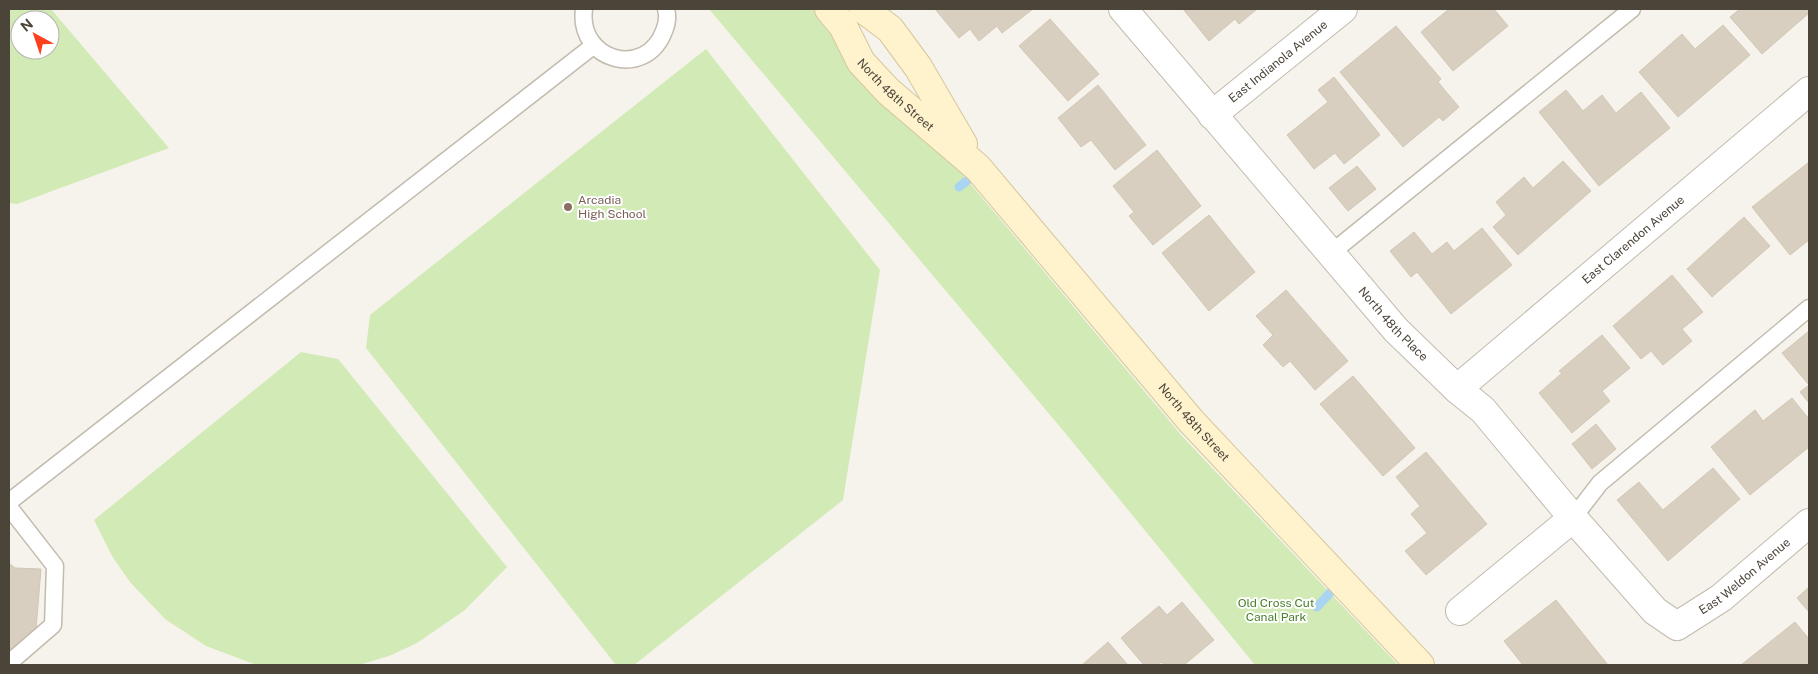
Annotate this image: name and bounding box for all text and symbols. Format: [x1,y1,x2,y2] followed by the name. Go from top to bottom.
[10,10,60,60] north arrow
[17,15,36,35] text: N
[1226,17,1330,106] street label: East Indianola Avenue
[854,56,937,134] street label: North 48th Street
[1579,192,1687,287] street label: East Clarendon Avenue
[578,193,646,221] place label: Arcadia High School
[562,201,574,213] marker: Arcadia High School
[1355,284,1431,364] street label: North 48th Place
[1155,381,1232,465] street label: North 48th Street
[1696,535,1793,617] street label: East Weldon Avenue
[1238,596,1315,624] park label: Old Cross Cut Canal Park

